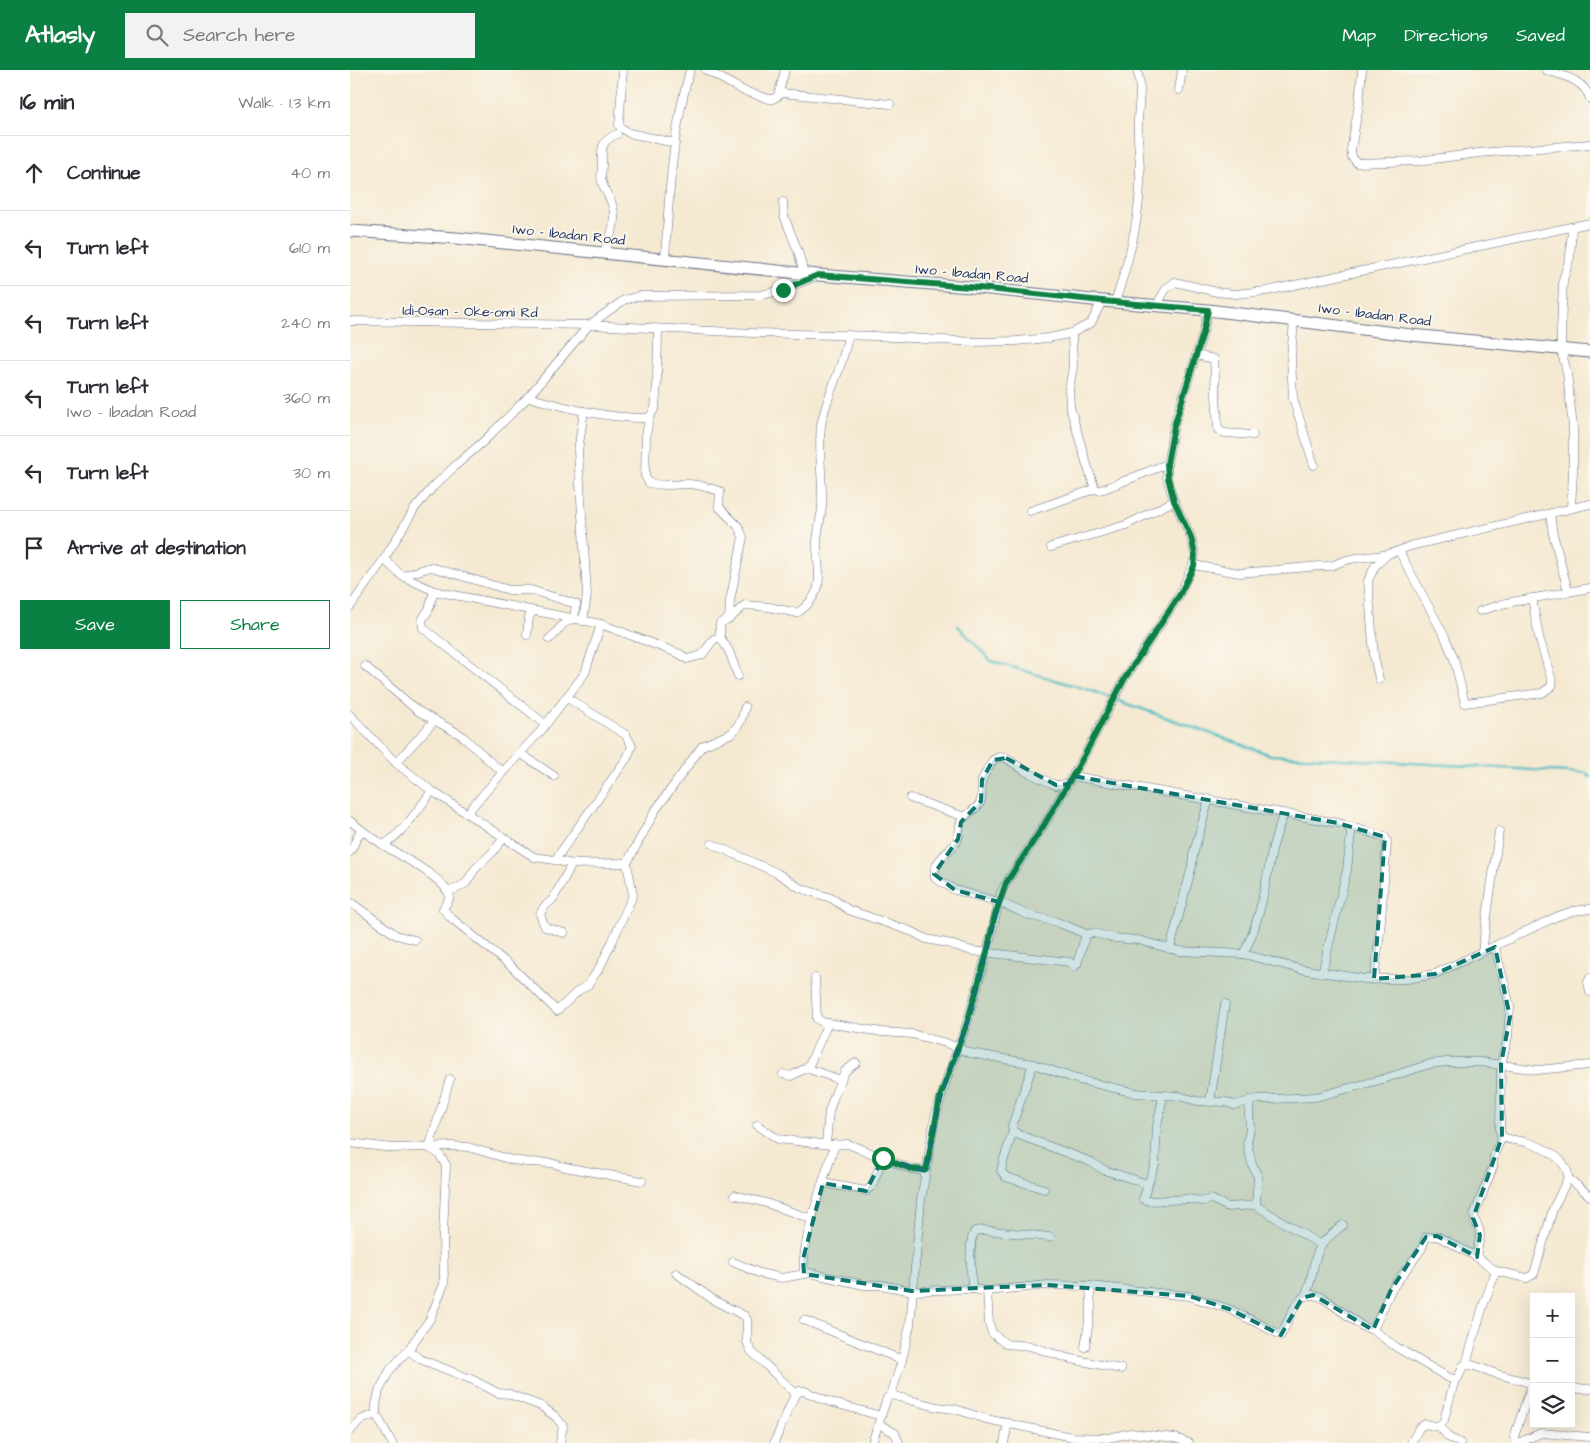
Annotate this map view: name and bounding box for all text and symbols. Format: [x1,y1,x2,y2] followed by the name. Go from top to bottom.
[125,13,475,58] search box
[25,18,95,52] text: Atlasly
[143,21,171,49] icon: search
[183,22,295,49] text: Search here
[1342,23,1376,48] text: Map
[1404,23,1488,48] text: Directions
[1516,23,1565,48] text: Saved
[20,88,74,117] text: 16 min
[238,92,330,114] text: Walk · 1.3 km
[20,159,48,187] icon: ahead
[67,160,141,187] text: Continue
[290,162,330,184] text: 40 m
[512,219,626,251] street label: Iwo - Ibadan Road
[20,234,48,262] icon: left
[67,235,148,262] text: Turn left
[289,237,330,259] text: 610 m
[915,259,1029,289] street label: Iwo - Ibadan Road
[772,279,795,302] route end
[1318,298,1432,332] street label: Iwo - Ibadan Road
[402,301,538,323] street label: Idi-Osan - Oke-omi Rd
[20,309,48,337] icon: left
[67,310,148,337] text: Turn left
[281,312,330,334] text: 240 m
[67,374,148,401] text: Turn left
[20,384,48,412] icon: left
[283,387,330,409] text: 360 m
[67,401,196,423] text: Iwo - Ibadan Road
[20,459,48,487] icon: left
[67,460,148,487] text: Turn left
[293,462,330,484] text: 30 m
[20,534,48,562] icon: arrive
[67,535,246,562] text: Arrive at destination
[20,600,170,649] button: Save
[180,600,330,649] button: Share
[872,1147,895,1170] route start
[1530,1293,1575,1428] map controls
[1530,1293,1575,1338] button: +
[1530,1338,1575,1383] button: −
[1530,1383,1575,1428] button: layers

